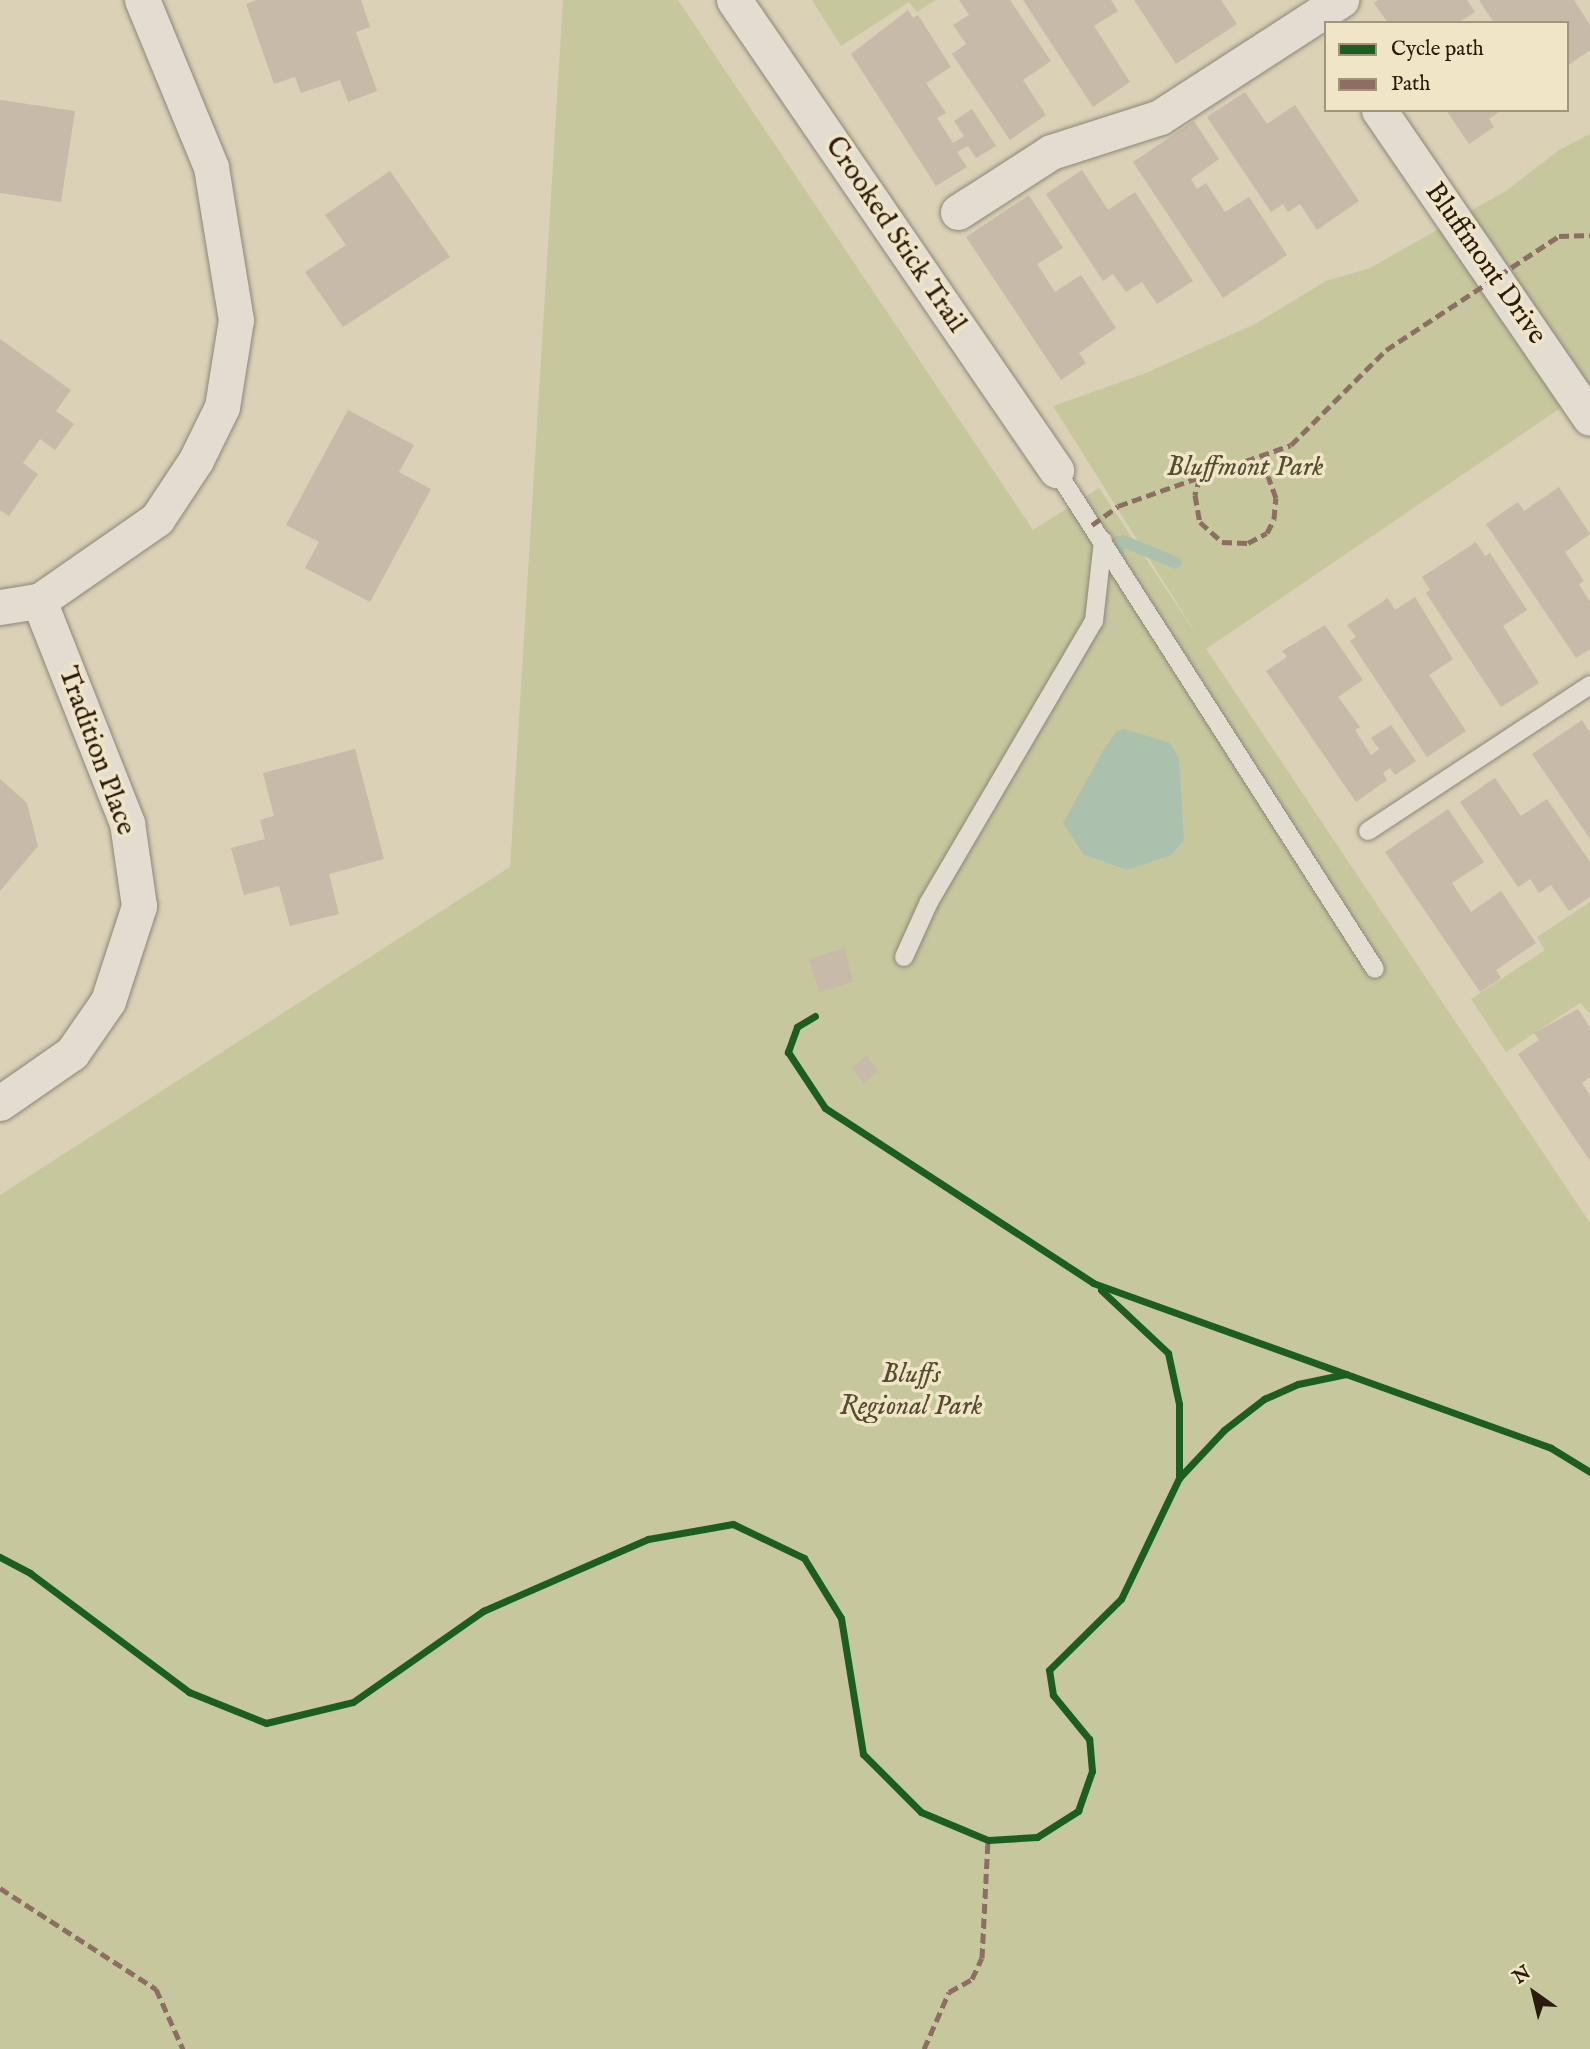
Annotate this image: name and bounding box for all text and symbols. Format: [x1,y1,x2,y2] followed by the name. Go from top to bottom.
[1324,21,1569,112] legend
[1391,36,1484,63] text: Cycle path
[1391,71,1430,98] text: Path
[817,131,973,339] street label: Crooked Stick Trail
[1417,177,1553,351] street label: Bluffmont Drive
[1166,451,1324,485] park label: Bluffmont Park
[50,662,142,840] street label: Tradition Place
[840,1358,982,1424] park label: Bluffs Regional Park
[1499,1958,1569,2028] north arrow
[1509,1961,1536,1990] text: N

